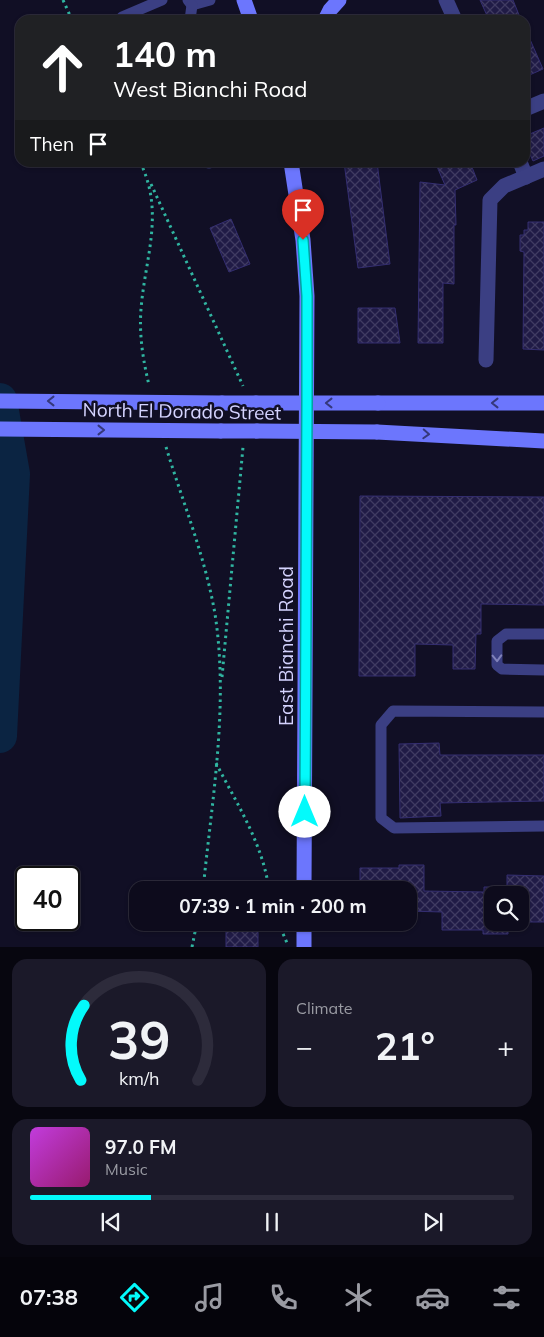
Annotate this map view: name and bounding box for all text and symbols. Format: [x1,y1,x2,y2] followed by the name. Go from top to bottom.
[113,32,217,76] text: 140 m
[30,35,95,100] icon: ahead
[113,75,307,103] text: West Bianchi Road
[84,130,112,158] icon: arrive
[30,132,74,156] text: Then
[282,189,324,240] pin
[289,196,317,224] icon: arrive
[47,396,54,406] one-way arrow
[82,397,282,425] street label: North El Dorado Street
[325,398,332,408] one-way arrow
[491,398,499,408] one-way arrow
[98,425,105,435] one-way arrow
[422,429,430,440] one-way arrow
[274,566,298,726] street label: East Bianchi Road
[492,654,503,662] one-way arrow
[278,785,330,837] position arrow
[15,866,80,931] speed limit sign: 40
[484,886,529,931] map controls
[484,886,529,931] button: search
[179,894,367,918] text: 07:39 · 1 min · 200 m
[296,998,352,1018] text: Climate
[108,1007,170,1072] text: 39
[375,1022,435,1070] text: 21°
[296,1029,313,1064] text: −
[497,1029,514,1064] text: +
[119,1067,159,1089] text: km/h
[105,1135,177,1159] text: 97.0 FM
[105,1159,148,1179] text: Music
[97,1208,125,1236] icon: previous
[258,1208,286,1236] icon: pause
[419,1208,447,1236] icon: next
[117,1280,152,1315] icon: directions
[192,1280,227,1315] icon: music
[266,1280,301,1315] icon: phone
[341,1280,376,1315] icon: climate
[415,1280,450,1315] icon: car
[489,1280,524,1315] icon: filters
[20,1283,78,1311] text: 07:38

